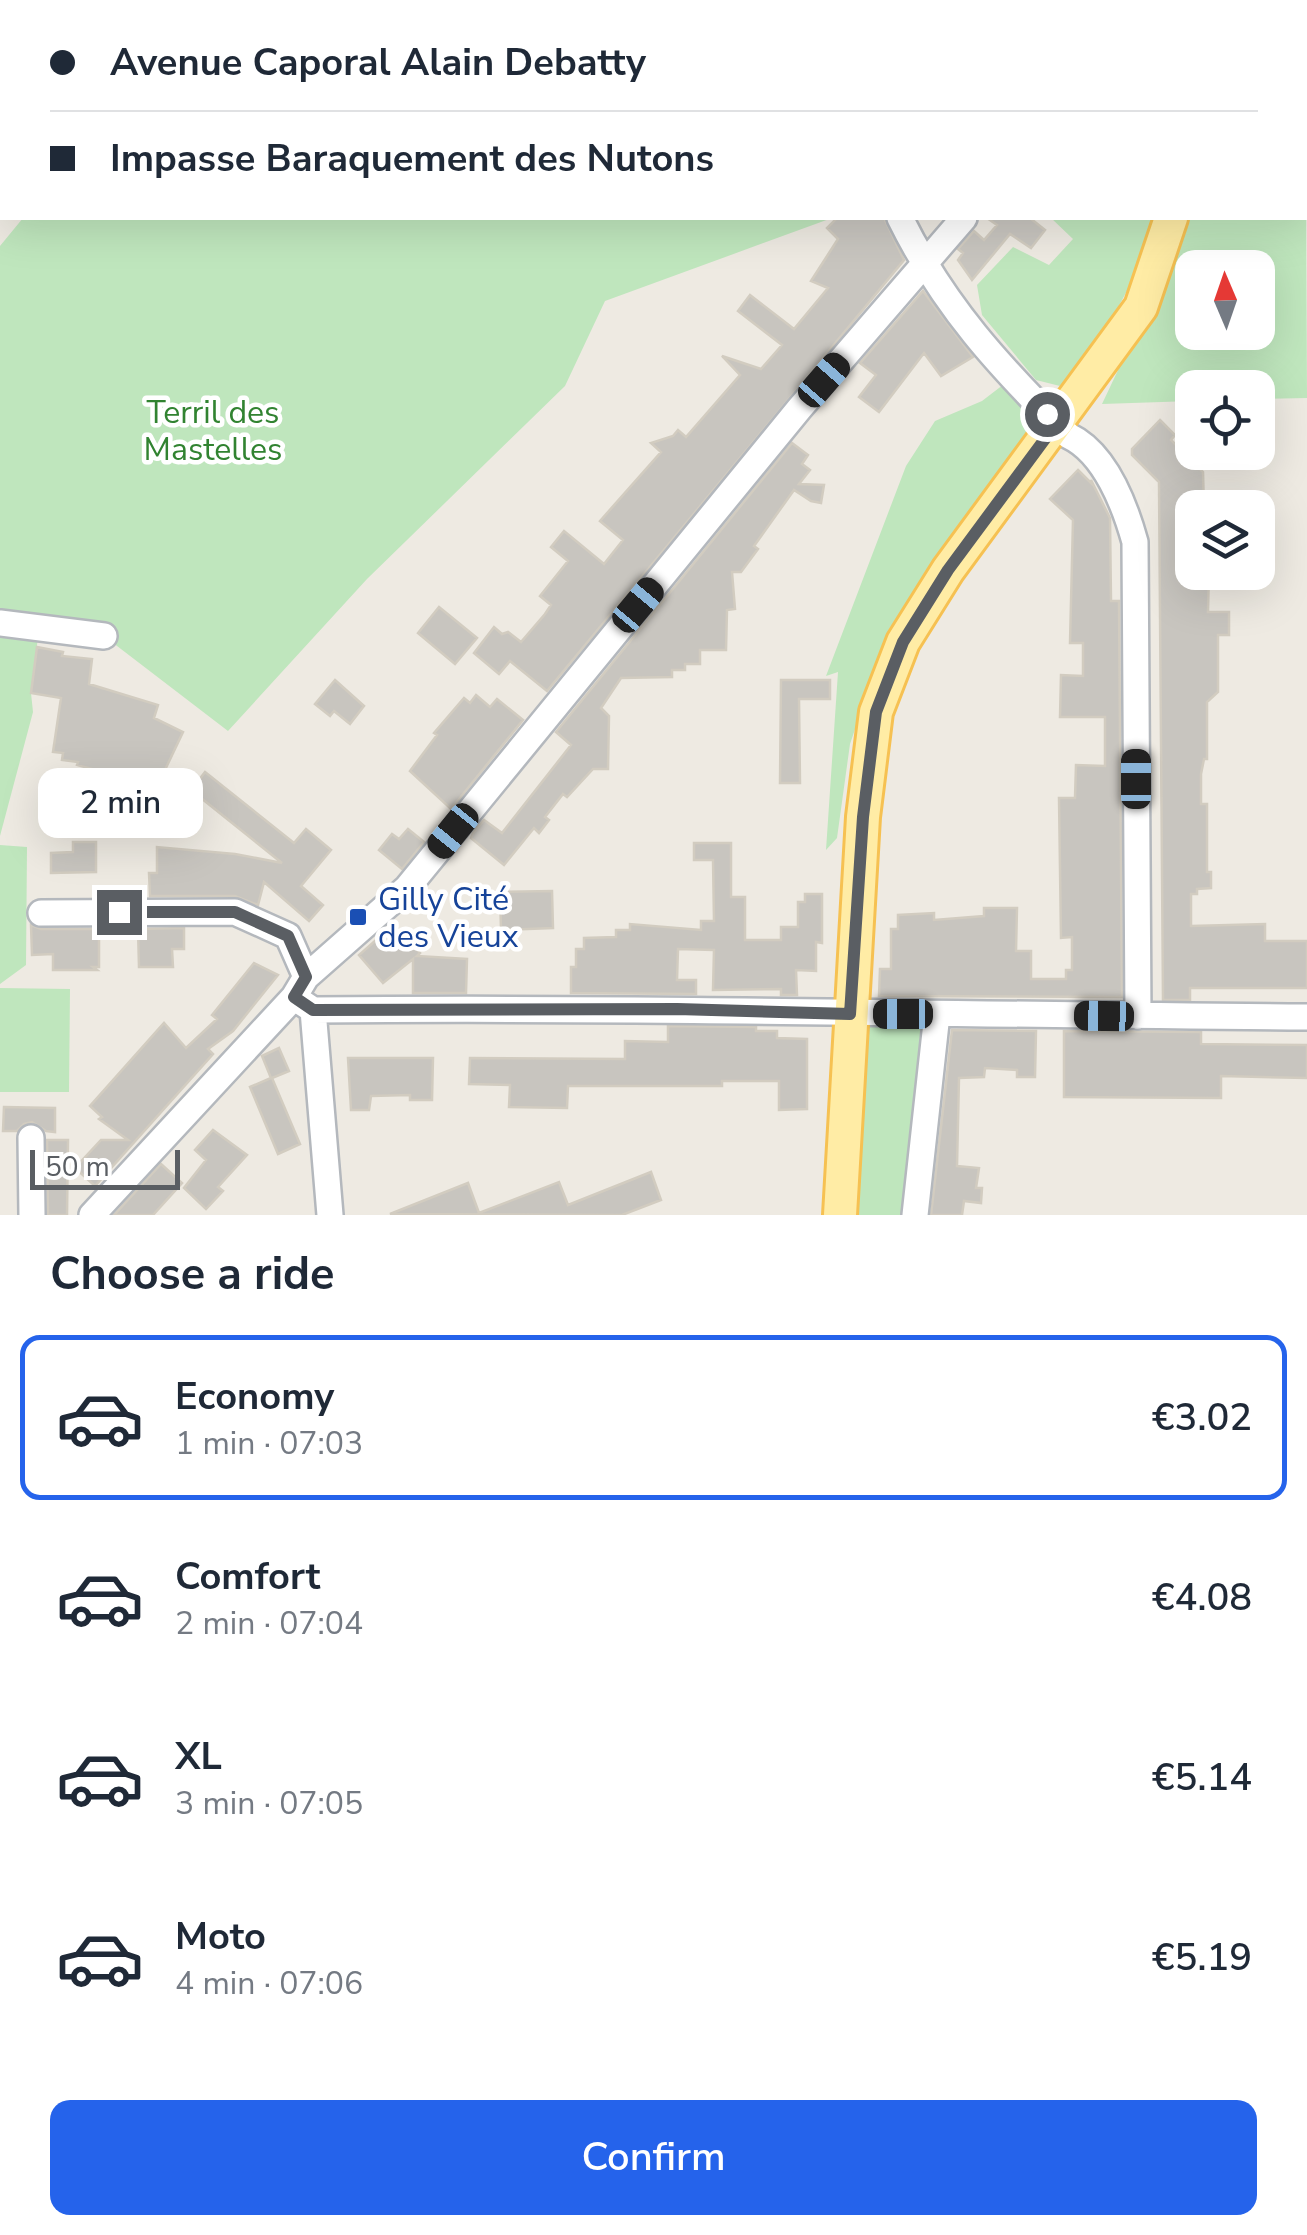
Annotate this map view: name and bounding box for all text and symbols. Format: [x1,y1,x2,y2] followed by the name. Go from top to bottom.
[110,37,646,88] text: Avenue Caporal Alain Debatty
[110,133,714,184] text: Impasse Baraquement des Nutons
[1175,250,1275,350] north arrow
[1175,250,1275,590] map controls
[793,348,855,412] car
[1175,370,1275,470] button: locate
[144,391,282,471] park label: Terril des Mastelles
[1025,392,1070,437] route start
[1175,490,1275,590] button: layers
[607,572,669,638] car
[1121,749,1151,809] car
[36,767,202,837] callout: 2 min
[80,781,161,824] text: 2 min
[422,798,484,864] car
[378,878,519,958] place label: Gilly Cité des Vieux
[97,890,142,935] route end
[347,906,369,928] marker: Gilly Cité des Vieux
[873,999,933,1029] car
[1074,1000,1134,1032] car
[30,1145,180,1190] scale bar
[45,1148,110,1186] text: 50 m
[50,1244,335,1305] text: Choose a ride
[175,1371,334,1422] text: Economy
[55,1373,145,1463] icon: car
[1152,1392,1252,1443] text: €3.02
[175,1422,363,1465] text: 1 min · 07:03
[175,1551,320,1602] text: Comfort
[55,1553,145,1643] icon: car
[1152,1572,1252,1623] text: €4.08
[175,1602,363,1645] text: 2 min · 07:04
[175,1731,222,1782] text: XL
[55,1733,145,1823] icon: car
[1152,1752,1252,1803] text: €5.14
[175,1782,363,1825] text: 3 min · 07:05
[175,1911,266,1962] text: Moto
[55,1913,145,2003] icon: car
[1152,1932,1252,1983] text: €5.19
[175,1962,363,2005] text: 4 min · 07:06
[50,2100,1257,2215] button: Confirm

